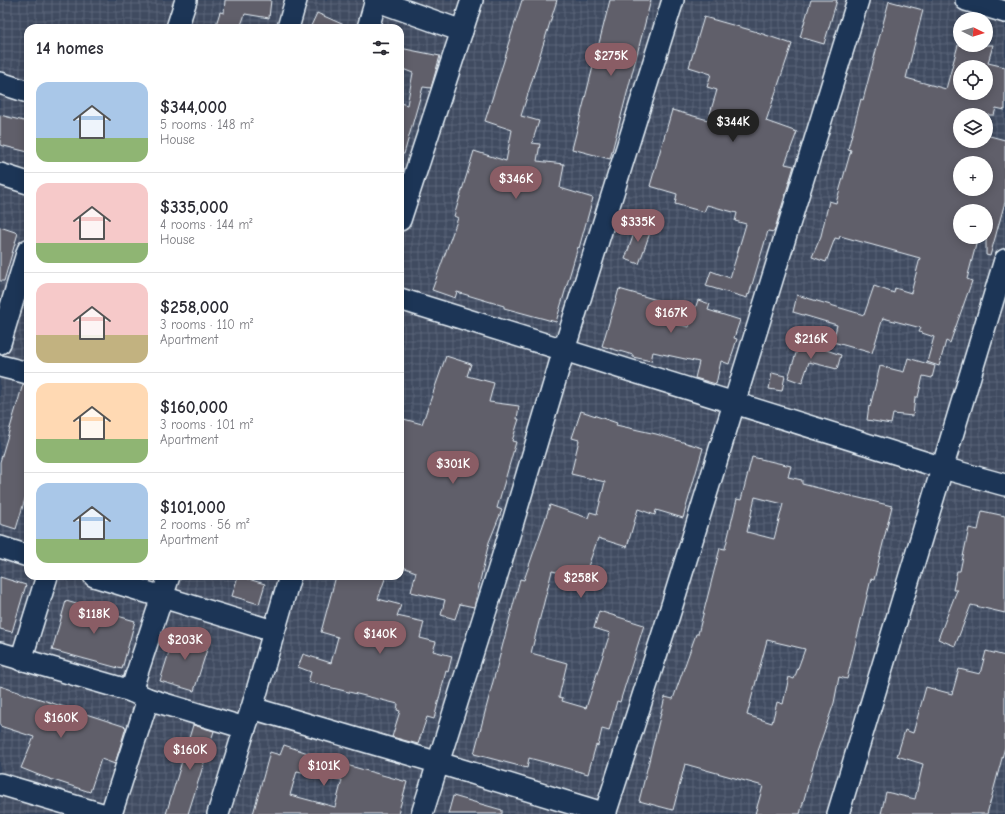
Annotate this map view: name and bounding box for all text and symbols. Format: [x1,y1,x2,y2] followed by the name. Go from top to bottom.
[953,12,993,52] north arrow
[953,12,993,244] map controls
[370,37,392,59] icon: filters
[36,39,103,58] text: 14 homes
[583,43,639,77] pin: $275K
[594,48,628,63] text: $275K
[953,60,993,100] button: locate
[68,98,116,146] icon: home
[160,98,227,117] text: $344,000
[953,108,993,148] button: layers
[705,109,761,143] pin: $344K
[716,114,750,129] text: $344K
[160,117,254,132] text: 5 rooms · 148 m²
[160,132,195,147] text: House
[953,156,993,196] button: +
[488,166,544,200] pin: $346K
[499,171,533,186] text: $346K
[160,198,228,217] text: $335,000
[68,199,116,247] icon: home
[953,204,993,244] button: −
[610,209,666,243] pin: $335K
[621,214,655,229] text: $335K
[160,217,253,232] text: 4 rooms · 144 m²
[160,232,195,247] text: House
[160,298,229,317] text: $258,000
[68,299,116,347] icon: home
[643,300,699,334] pin: $167K
[655,305,687,320] text: $167K
[160,317,253,332] text: 3 rooms · 110 m²
[783,326,839,360] pin: $216K
[794,331,828,346] text: $216K
[160,332,218,347] text: Apartment
[160,398,228,417] text: $160,000
[68,399,116,447] icon: home
[160,417,253,432] text: 3 rooms · 101 m²
[160,432,218,447] text: Apartment
[425,451,481,485] pin: $301K
[436,456,470,471] text: $301K
[160,498,226,517] text: $101,000
[68,499,116,547] icon: home
[160,517,249,532] text: 2 rooms · 56 m²
[160,532,218,547] text: Apartment
[553,565,609,599] pin: $258K
[563,570,599,585] text: $258K
[66,601,122,635] pin: $118K
[78,606,110,621] text: $118K
[352,621,408,655] pin: $140K
[363,626,397,641] text: $140K
[157,627,213,661] pin: $203K
[167,632,203,647] text: $203K
[33,705,89,739] pin: $160K
[44,710,78,725] text: $160K
[162,737,218,771] pin: $160K
[173,742,207,757] text: $160K
[296,753,352,787] pin: $101K
[308,758,340,773] text: $101K

